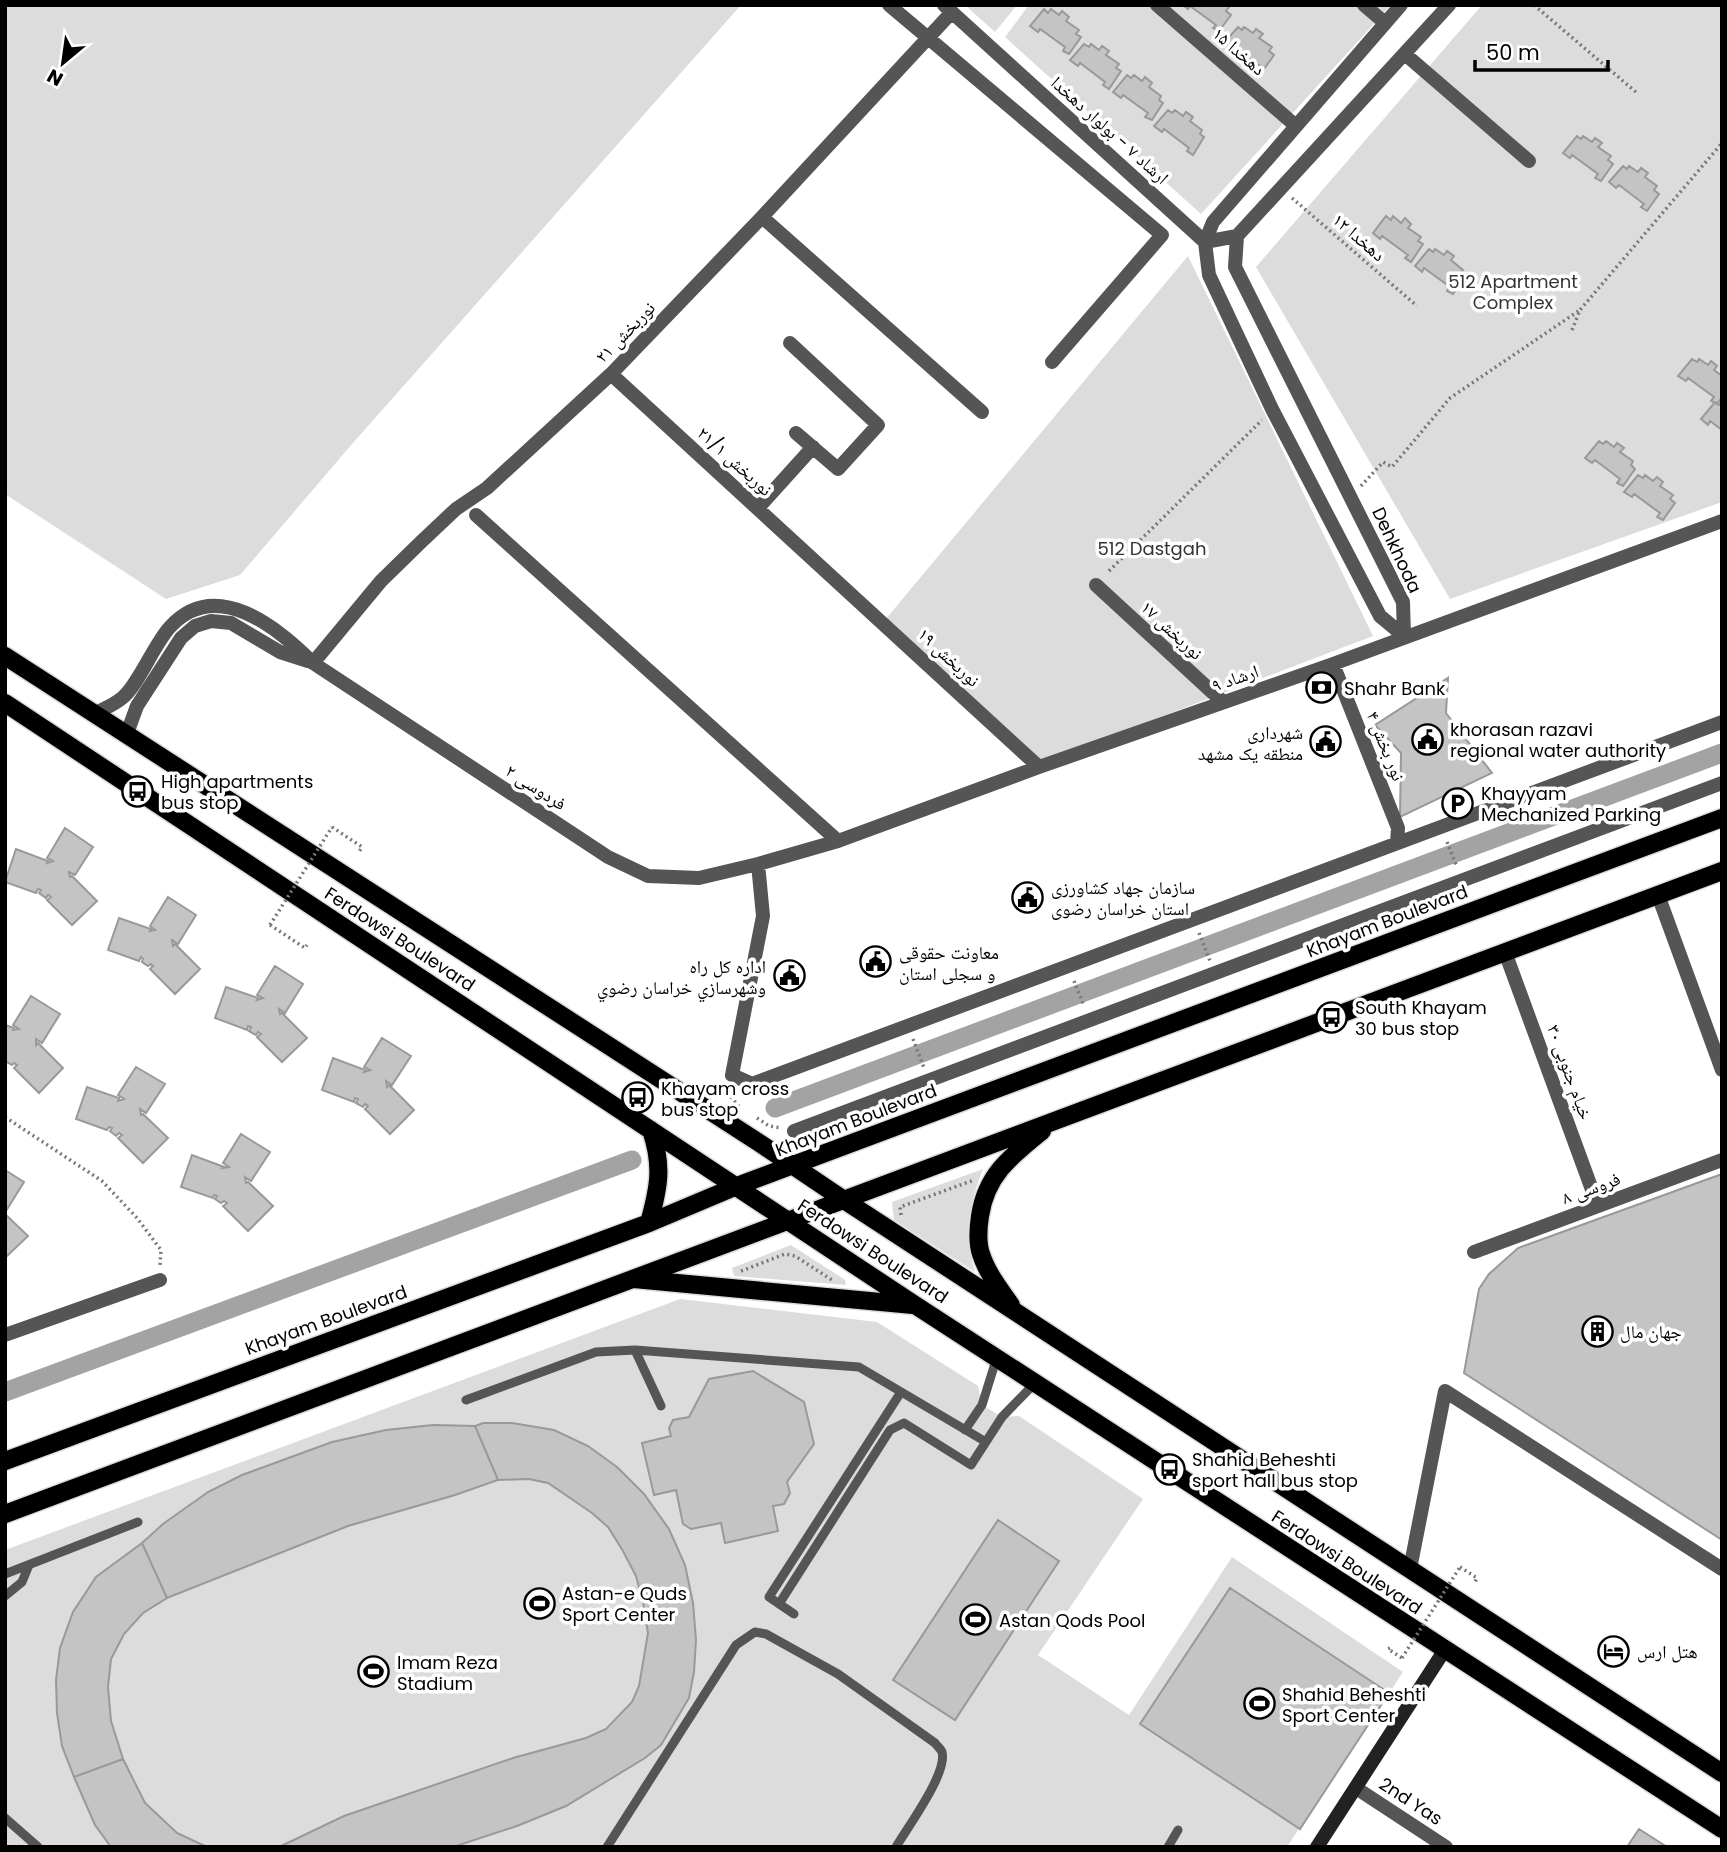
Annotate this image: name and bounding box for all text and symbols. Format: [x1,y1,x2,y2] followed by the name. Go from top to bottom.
[1207,21,1271,81] street label: دهخدا ۱۵
[28,28,98,98] north arrow
[1475,28,1608,72] scale bar
[1486,38,1540,67] text: 50 m
[42,62,68,93] text: N
[1046,70,1174,190] street label: ارشاد ۷ - بولوار دهخدا
[1327,207,1391,267] street label: دهخدا ۱۲
[1448,269,1578,315] park label: 512 Apartment Complex
[589,296,661,368] street label: نوربخش ۲۱
[692,421,778,502] street label: نوربخش ۲۱/۱
[1366,503,1428,597] street label: Dehkhoda
[1098,536,1206,561] park label: 512 Dastgah
[1135,595,1209,665] street label: نوربخش ۱۷
[912,622,986,692] street label: نوربخش ۱۹
[1208,658,1262,698] street label: ارشاد ۹
[1304,671,1338,705] bank icon: Shahr Bank
[1344,676,1446,701] place label: Shahr Bank
[1361,707,1411,785] street label: نور بخش ۴
[1450,717,1666,763] place label: khorasan razavi regional water authority
[1198,720,1303,766] place label: شهرداری منطقه یک مشهد
[1410,722,1444,756] public building icon: khorasan razavi regional water authority
[1309,725,1343,759] public building icon: شهرداری منطقه یک مشهد
[501,758,571,816] street label: فردوسی ۲
[161,769,313,815] place label: High apartments bus stop
[121,774,155,808] bus stop icon: High apartments bus stop
[1481,781,1661,827] place label: Khayyam Mechanized Parking
[1441,786,1475,820] parking icon: Khayyam Mechanized Parking
[1051,875,1195,921] place label: سازمان جهاد کشاورزی استان خراسان رضوی
[1303,879,1471,963] street label: Khayam Boulevard
[1011,880,1045,914] public building icon: سازمان جهاد کشاورزی استان خراسان رضوی
[320,881,480,997] street label: Ferdowsi Boulevard
[899,940,999,986] place label: معاونت حقوقی و سجلی استان
[859,945,893,979] public building icon: معاونت حقوقی و سجلی استان
[597,954,766,1002] place label: اداره كل راه وشهرسازي خراسان رضوي
[772,959,806,993] public building icon: اداره كل راه وشهرسازي خراسان رضوي
[1355,995,1487,1041] place label: South Khayam 30 bus stop
[1315,1000,1349,1034] bus stop icon: South Khayam 30 bus stop
[1541,1021,1599,1123] street label: خیام جنوبی ۳۰
[661,1076,789,1122] place label: Khayam cross bus stop
[772,1078,940,1162] street label: Khayam Boulevard
[621,1081,655,1115] bus stop icon: Khayam cross bus stop
[1558,1166,1624,1210] street label: فروسی ۸
[793,1193,953,1309] street label: Ferdowsi Boulevard
[241,1279,411,1361] street label: Khayam Boulevard
[1580,1314,1614,1348] building icon: جهان مال
[1620,1319,1682,1344] place label: جهان مال
[1192,1447,1358,1493] place label: Shahid Beheshti sport hall bus stop
[1152,1452,1186,1486] bus stop icon: Shahid Beheshti sport hall bus stop
[1267,1504,1427,1620] street label: Ferdowsi Boulevard
[562,1581,687,1627] place label: Astan-e Quds Sport Center
[522,1586,556,1620] sports icon: Astan-e Quds Sport Center
[959,1603,993,1637] sports icon: Astan Qods Pool
[999,1608,1146,1633] place label: Astan Qods Pool
[1597,1634,1631,1668] hotel icon: هتل ارس
[1637,1639,1698,1664] place label: هتل ارس
[397,1650,498,1696] place label: Imam Reza Stadium
[357,1655,391,1689] sports icon: Imam Reza Stadium
[1282,1682,1426,1728] place label: Shahid Beheshti Sport Center
[1242,1687,1276,1721] sports icon: Shahid Beheshti Sport Center
[1374,1771,1448,1831] street label: 2nd Yas

